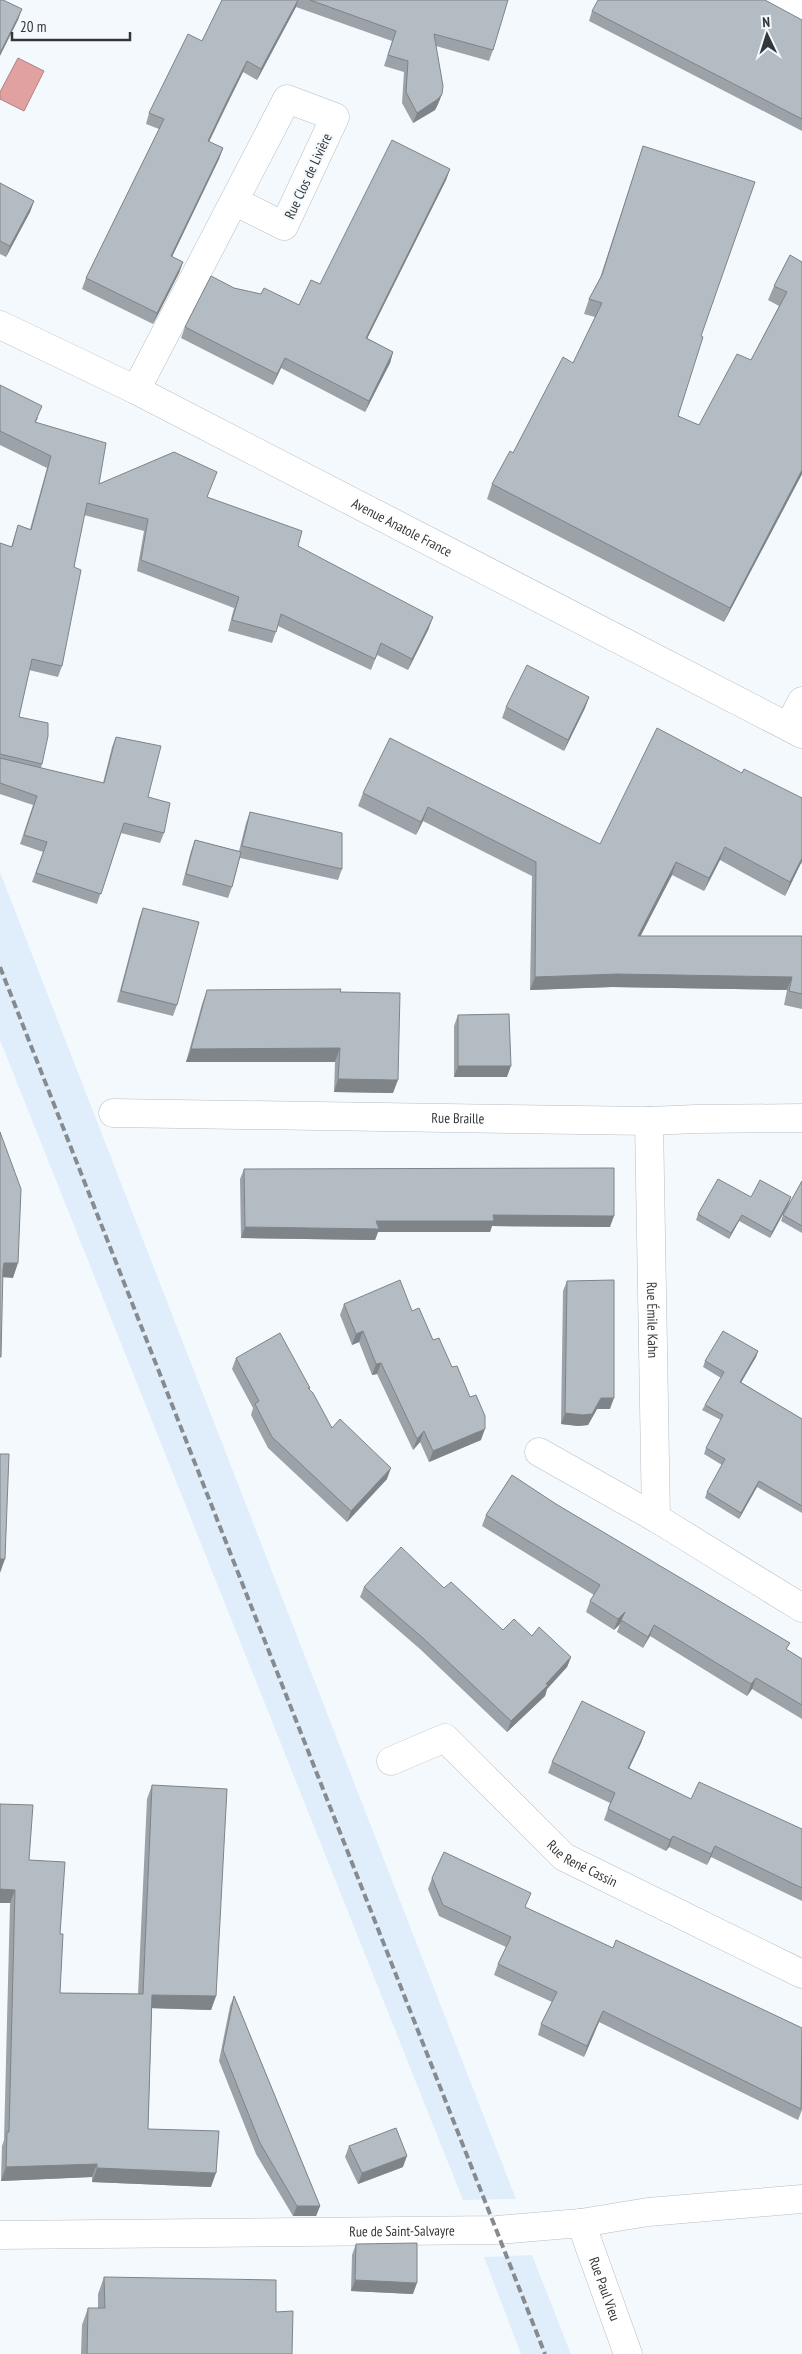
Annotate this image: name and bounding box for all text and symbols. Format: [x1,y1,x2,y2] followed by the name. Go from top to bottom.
[12,10,130,42] scale bar
[742,10,792,60] north arrow
[762,13,770,31] text: N
[20,17,46,36] text: 20 m
[280,130,336,222] street label: Rue Clos de Livière
[349,494,455,561] street label: Avenue Anatole France
[431,1109,485,1128] street label: Rue Braille
[643,1282,662,1358] street label: Rue Émile Kahn
[543,1836,620,1891] street label: Rue René Cassin
[349,2221,455,2240] street label: Rue de Saint-Salvayre
[585,2255,624,2323] street label: Rue Paul Vieu

